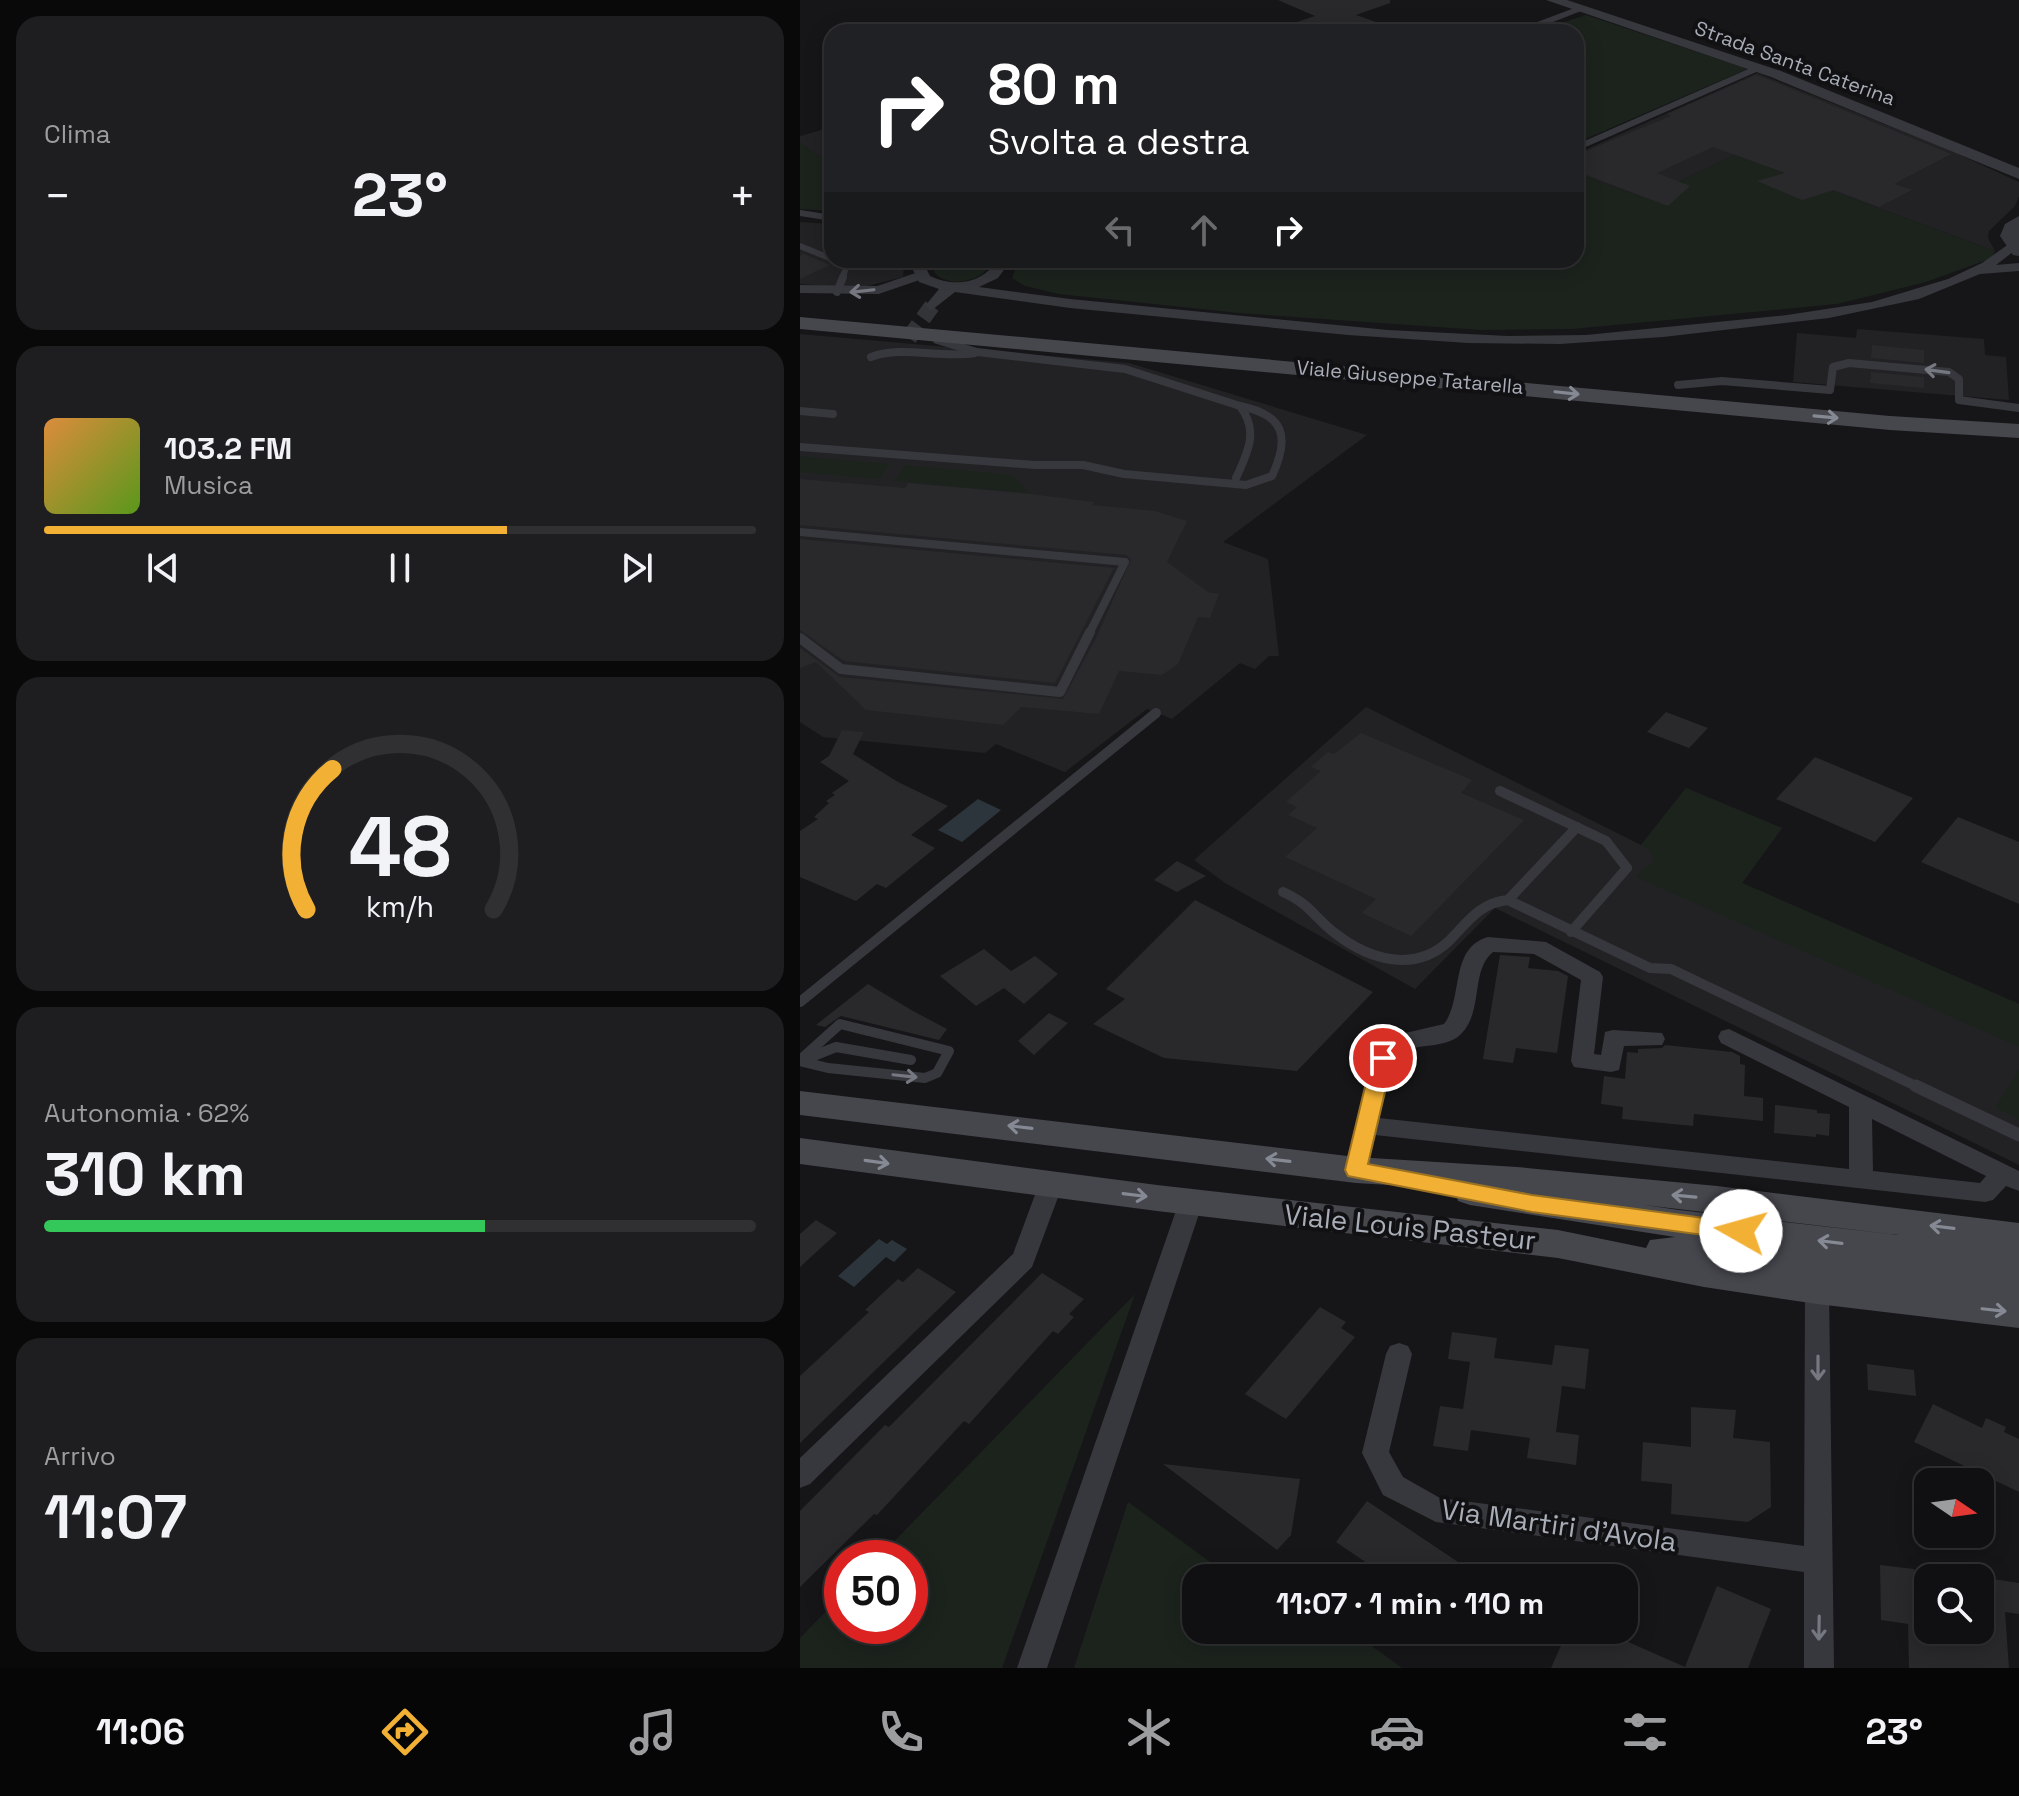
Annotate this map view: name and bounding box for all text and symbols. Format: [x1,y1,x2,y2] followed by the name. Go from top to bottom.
[1691,15,1899,111] street label: Strada Santa Caterina
[988,49,1120,120] text: 80 m
[856,56,960,160] icon: right
[44,117,111,151] text: Clima
[988,119,1249,165] text: Svolta a destra
[352,157,448,234] text: 23°
[44,168,71,224] text: −
[729,168,756,224] text: +
[1098,208,1142,252] icon: left
[1182,208,1226,252] icon: ahead
[1266,208,1310,252] icon: right
[849,284,876,299] one-way arrow
[1296,354,1524,400] street label: Viale Giuseppe Tatarella
[1925,363,1951,378] one-way arrow
[1553,385,1580,400] one-way arrow
[1812,410,1839,425] one-way arrow
[164,429,292,468] text: 103.2 FM
[164,468,253,502] text: Musica
[141,546,185,590] icon: previous
[378,546,422,590] icon: pause
[615,546,659,590] icon: next
[349,794,451,900] text: 48
[366,889,434,925] text: km/h
[1349,1024,1417,1092] pin
[1361,1036,1405,1080] icon: arrive
[891,1068,918,1083] one-way arrow
[44,1096,249,1130] text: Autonomia · 62%
[1008,1120,1034,1135] one-way arrow
[44,1136,246,1213] text: 310 km
[1266,1152,1291,1167] one-way arrow
[864,1155,889,1170] one-way arrow
[1122,1188,1147,1203] one-way arrow
[1671,1188,1697,1203] one-way arrow
[1699,1189,1783,1273] position arrow
[1282,1196,1538,1258] street label: Viale Louis Pasteur
[1930,1219,1955,1234] one-way arrow
[1817,1234,1844,1249] one-way arrow
[1981,1303,2006,1318] one-way arrow
[1810,1354,1826,1381] one-way arrow
[44,1439,116,1473] text: Arrivo
[1914,1468,1994,1548] north arrow
[1914,1468,1994,1644] map controls
[44,1479,187,1556] text: 11:07
[1439,1491,1679,1559] street label: Via Martiri d'Avola
[824,1540,928,1644] speed limit sign: 50
[1914,1564,1994,1644] button: search
[1276,1584,1544,1623] text: 11:07 · 1 min · 110 m
[1811,1614,1827,1641] one-way arrow
[377,1704,433,1760] icon: directions
[625,1704,681,1760] icon: music
[873,1704,929,1760] icon: phone
[1121,1704,1177,1760] icon: climate
[1369,1704,1425,1760] icon: car
[1617,1704,1673,1760] icon: filters
[96,1709,185,1755] text: 11:06
[1865,1709,1923,1755] text: 23°

